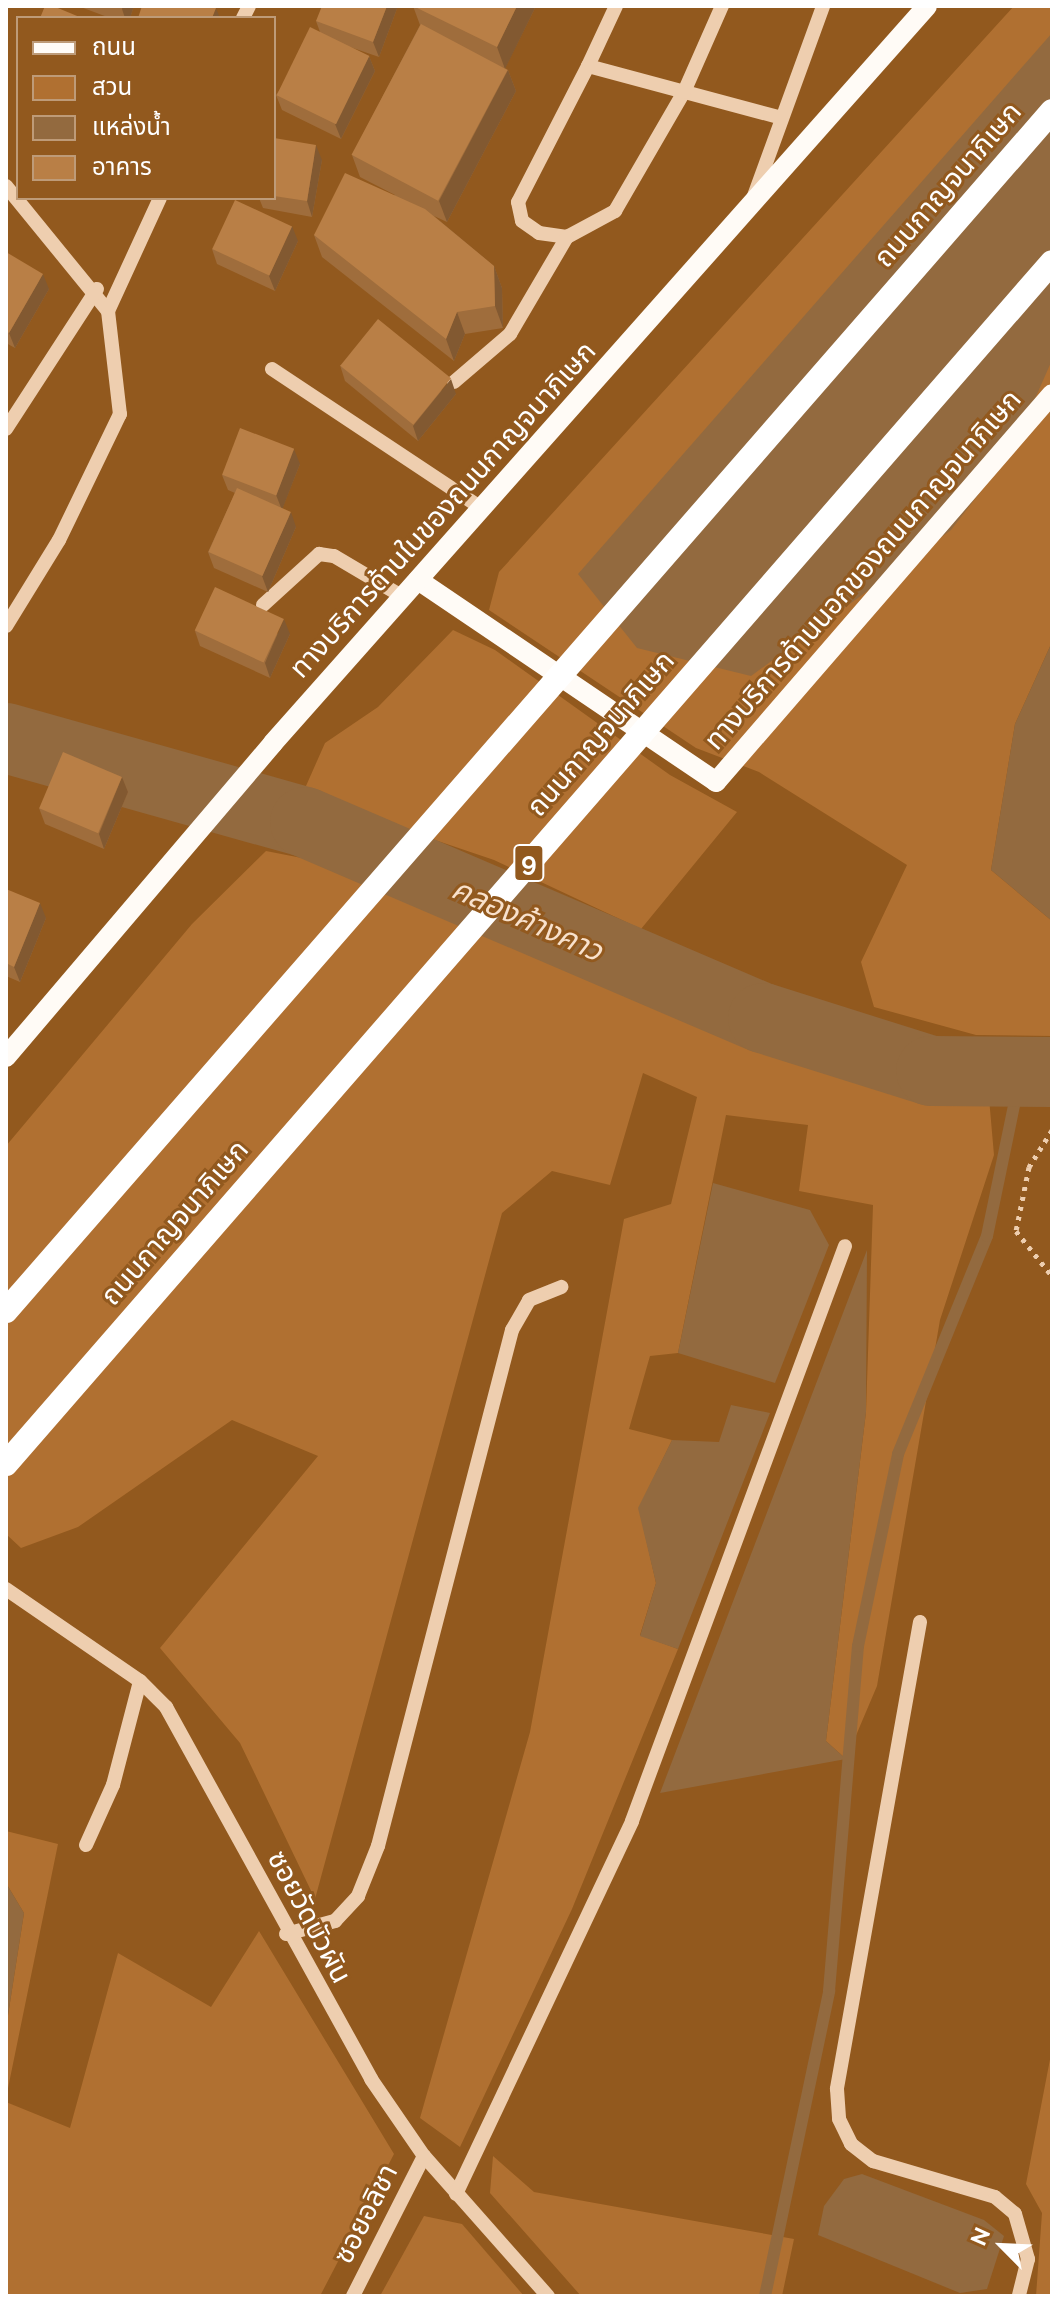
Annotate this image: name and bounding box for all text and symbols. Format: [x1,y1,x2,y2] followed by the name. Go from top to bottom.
[16,16,276,200] legend
[92,32,136,61] text: ถนน
[92,72,132,101] text: สวน
[867,96,1029,274] street label: ถนนกาญจนาภิเษก
[92,112,171,141] text: แหล่งน้ำ
[92,152,152,181] text: อาคาร
[283,335,603,685] street label: ทางบริการด้านในของถนนกาญจนาภิเษก
[697,383,1029,757] street label: ทางบริการด้านนอกของถนนกาญจนาภิเษก
[520,645,682,823] street label: ถนนกาญจนาภิเษก
[513,841,545,885] road number: 9
[446,871,608,969] water label: คลองค้างคาว
[94,1134,256,1312] street label: ถนนกาญจนาภิเษก
[260,1845,358,1989] street label: ซอยวัดบัวผัน
[327,2159,405,2269] street label: ซอยอลิชา
[962,2206,1042,2286] north arrow
[965,2223,995,2249] text: N

